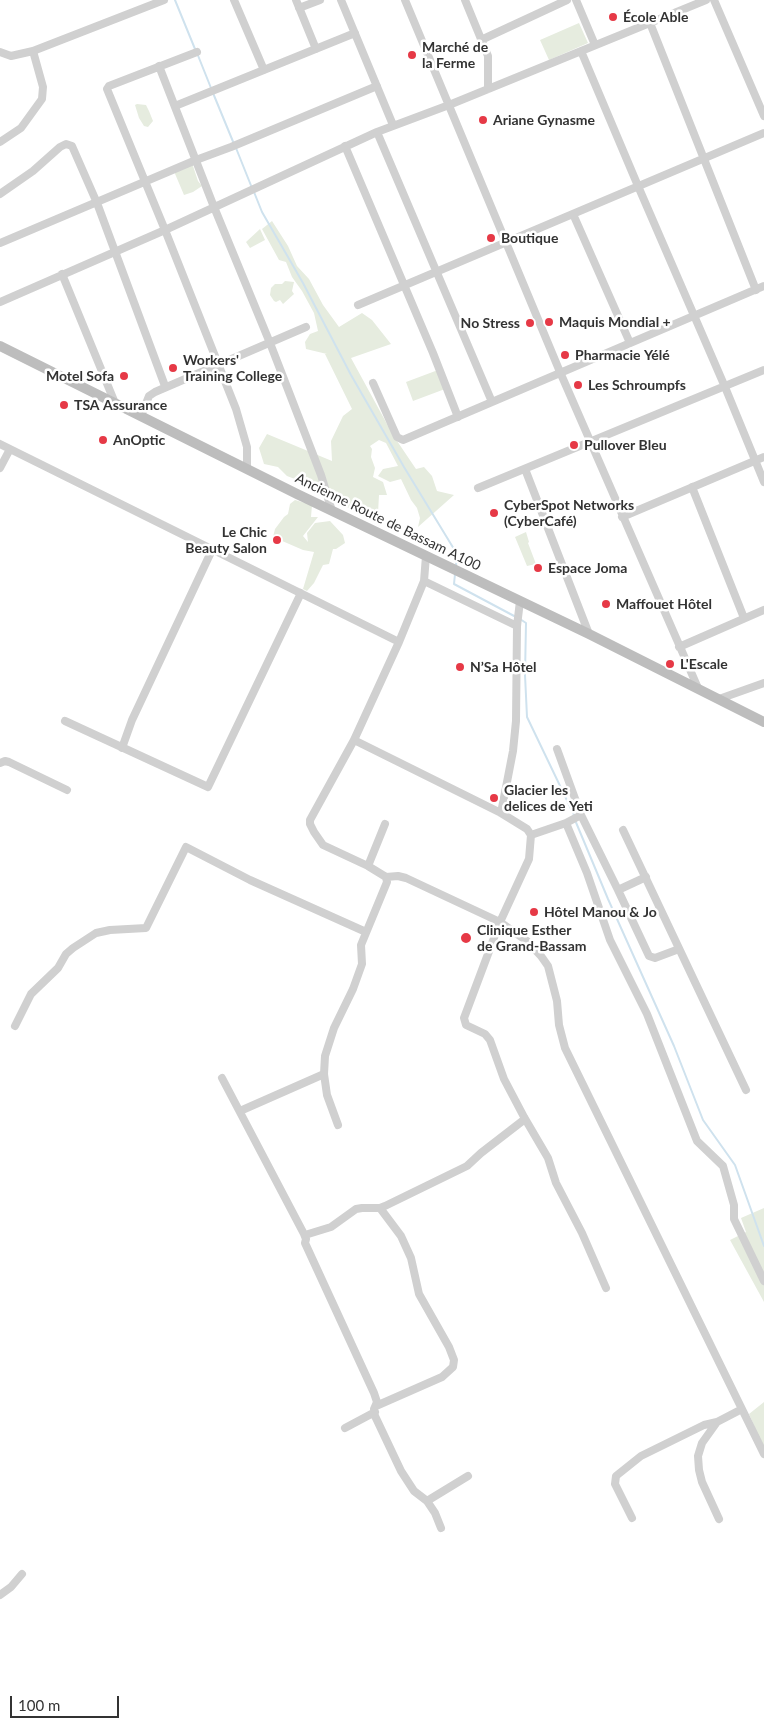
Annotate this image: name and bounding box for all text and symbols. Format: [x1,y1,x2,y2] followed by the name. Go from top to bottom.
[623,9,688,25] place label: École Able
[607,11,619,23] marker: École Able
[422,39,488,72] place label: Marché de la Ferme
[406,49,418,61] marker: Marché de la Ferme
[493,112,595,128] place label: Ariane Gynasme
[477,114,489,126] marker: Ariane Gynasme
[501,230,558,246] place label: Boutique
[485,232,497,244] marker: Boutique
[559,314,671,330] place label: Maquis Mondial +
[461,315,520,331] place label: No Stress
[543,316,555,328] marker: Maquis Mondial +
[524,317,536,329] marker: No Stress
[575,347,670,363] place label: Pharmacie Yélé
[559,349,571,361] marker: Pharmacie Yélé
[183,352,282,384] place label: Workers' Training College
[167,362,179,374] marker: Workers' Training College
[46,368,114,384] place label: Motel Sofa
[118,370,130,382] marker: Motel Sofa
[588,377,686,393] place label: Les Schroumpfs
[572,379,584,391] marker: Les Schroumpfs
[74,397,167,413] place label: TSA Assurance
[58,399,70,411] marker: TSA Assurance
[113,432,165,448] place label: AnOptic
[97,434,109,446] marker: AnOptic
[584,437,667,453] place label: Pullover Bleu
[568,439,580,451] marker: Pullover Bleu
[293,470,483,574] street label: Ancienne Route de Bassam A100
[504,497,634,530] place label: CyberSpot Networks (CyberCafé)
[488,507,500,519] marker: CyberSpot Networks (CyberCafé)
[185,524,267,556] place label: Le Chic Beauty Salon
[271,534,283,546] marker: Le Chic Beauty Salon
[548,560,627,576] place label: Espace Joma
[532,562,544,574] marker: Espace Joma
[616,596,712,612] place label: Maffouet Hôtel
[600,598,612,610] marker: Maffouet Hôtel
[680,656,728,672] place label: L'Escale
[664,658,676,670] marker: L'Escale
[470,659,537,675] place label: N’Sa Hôtel
[454,661,466,673] marker: N’Sa Hôtel
[504,782,593,814] place label: Glacier les delices de Yeti
[488,792,500,804] marker: Glacier les delices de Yeti
[544,904,657,920] place label: Hôtel Manou & Jo
[528,906,540,918] marker: Hôtel Manou & Jo
[477,922,587,954] place label: Clinique Esther de Grand-Bassam
[459,931,473,945] marker: Clinique Esther de Grand-Bassam
[12,1686,121,1718] scale bar
[18,1696,60,1714] text: 100 m

